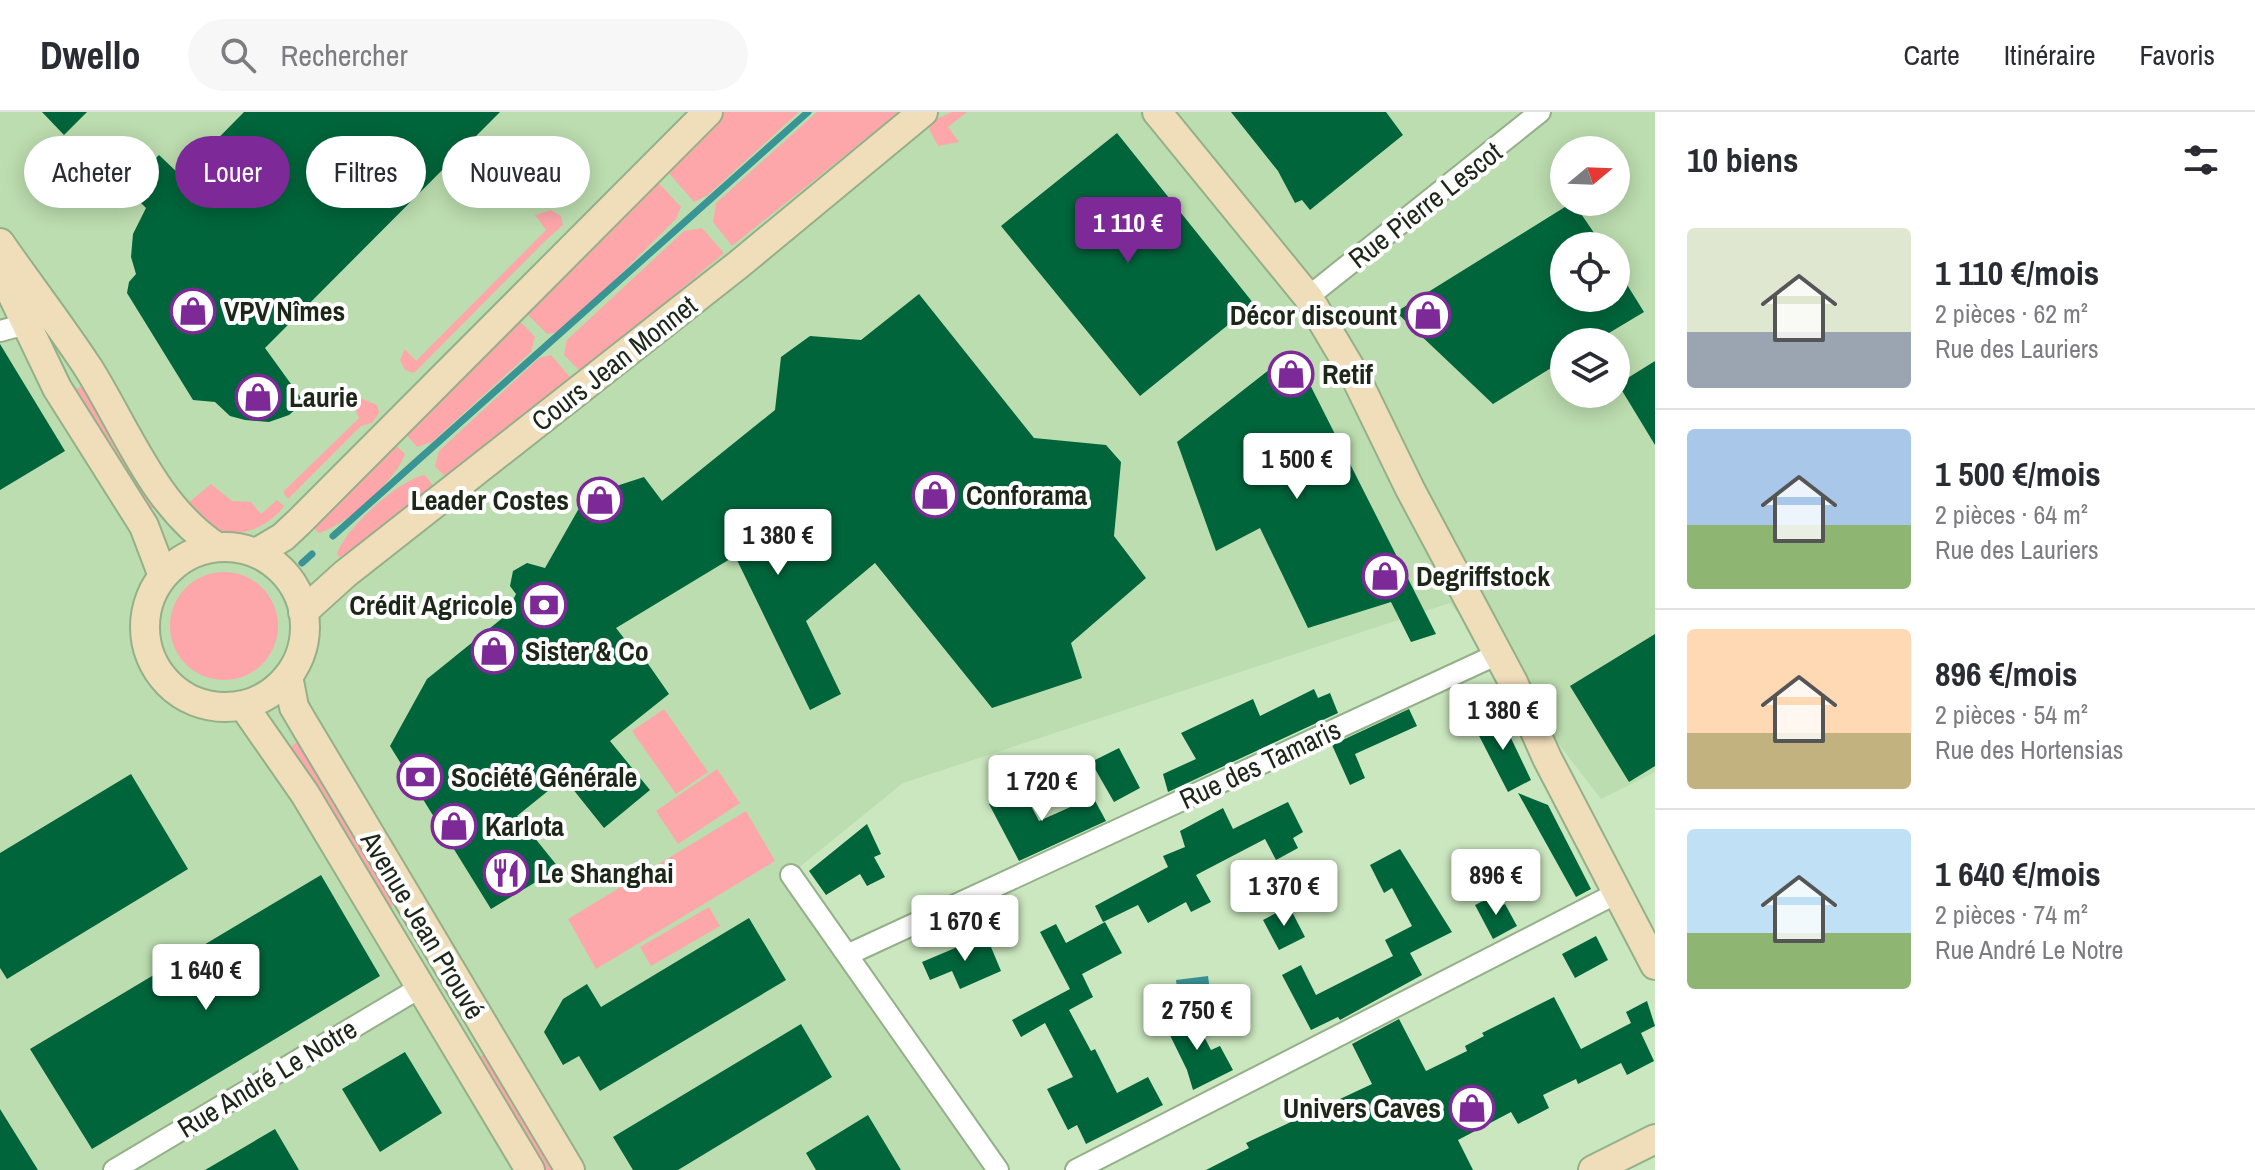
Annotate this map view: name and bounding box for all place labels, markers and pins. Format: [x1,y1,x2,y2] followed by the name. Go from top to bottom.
[1054,197,1202,265] pin: 1 110 €
[169,287,217,335] shop icon: VPV Nîmes
[1404,291,1452,339] shop icon: Décor discount
[224,292,345,330] place label: VPV Nîmes
[1230,296,1397,334] place label: Décor discount
[1267,350,1315,398] shop icon: Retif
[1322,355,1373,393] place label: Retif
[234,373,282,421] shop icon: Laurie
[289,378,358,416] place label: Laurie
[1223,433,1371,501] pin: 1 500 €
[911,471,959,519] shop icon: Conforama
[576,476,624,524] shop icon: Leader Costes
[966,476,1087,514] place label: Conforama
[411,481,569,519] place label: Leader Costes
[704,509,852,577] pin: 1 380 €
[1361,552,1409,600] shop icon: Degriffstock
[1416,557,1550,595] place label: Degriffstock
[520,581,568,629] bank icon: Crédit Agricole
[349,586,513,624] place label: Crédit Agricole
[470,627,518,675] shop icon: Sister & Co
[525,632,649,670] place label: Sister & Co
[1429,684,1577,752] pin: 1 380 €
[396,753,444,801] bank icon: Société Générale
[968,755,1116,823] pin: 1 720 €
[451,758,637,796] place label: Société Générale
[430,802,478,850] shop icon: Karlota
[485,807,564,845] place label: Karlota
[482,849,530,897] restaurant icon: Le Shanghai
[1440,849,1552,917] pin: 896 €
[537,854,674,892] place label: Le Shanghai
[1210,860,1358,928] pin: 1 370 €
[891,895,1039,963] pin: 1 670 €
[132,944,280,1012] pin: 1 640 €
[1123,984,1271,1052] pin: 2 750 €
[1448,1084,1496,1132] shop icon: Univers Caves
[1283,1089,1441,1127] place label: Univers Caves

